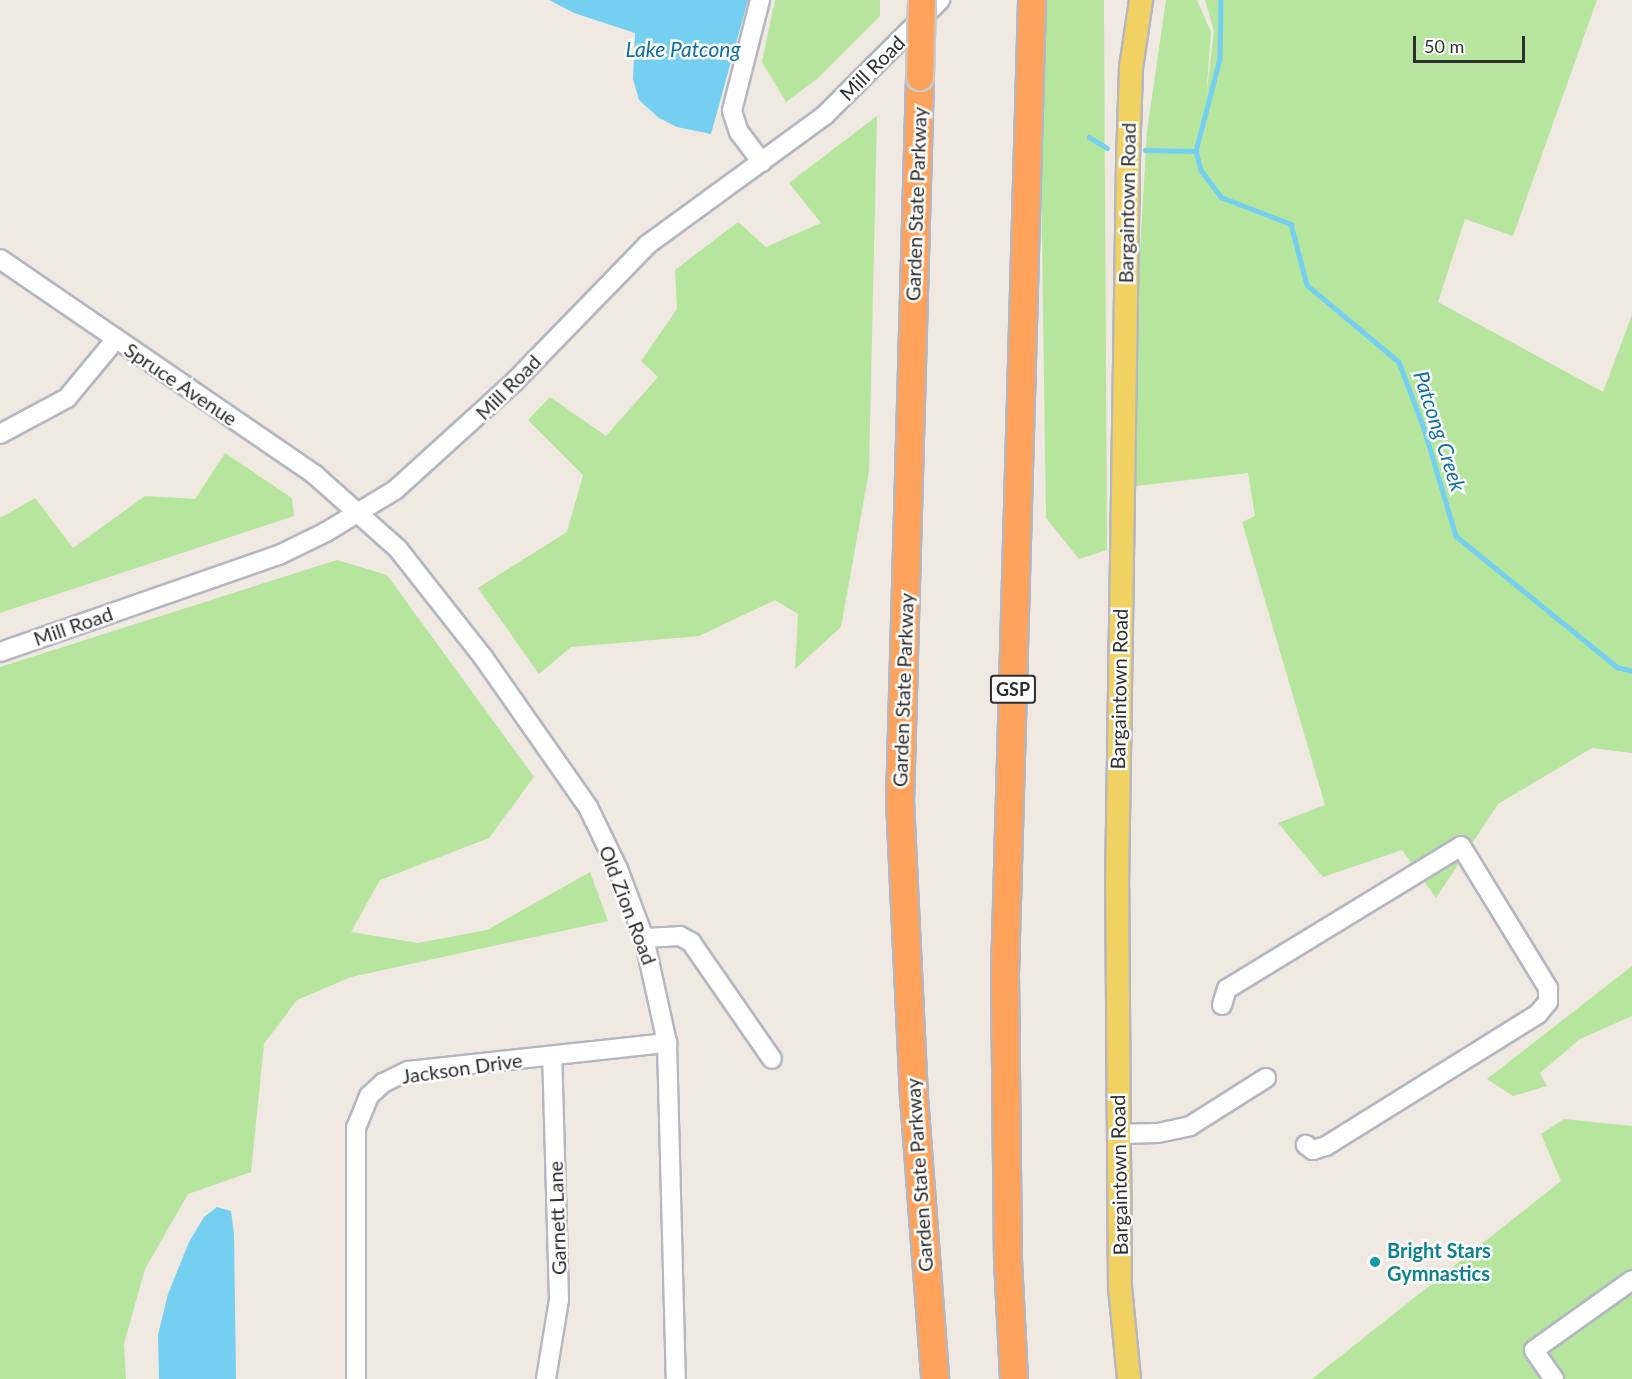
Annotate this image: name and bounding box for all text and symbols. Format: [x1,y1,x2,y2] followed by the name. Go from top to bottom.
[1416,24,1528,62] scale bar
[834,30,910,106] street label: Mill Road
[1424,35,1464,57] text: 50 m
[625,36,741,62] water label: Lake Patcong
[901,107,931,301] street label: Garden State Parkway
[1114,123,1140,283] street label: Bargaintown Road
[120,337,242,431] street label: Spruce Avenue
[470,349,546,425] street label: Mill Road
[1409,368,1471,494] water label: Patcong Creek
[888,593,918,787] street label: Garden State Parkway
[30,601,116,651] street label: Mill Road
[1106,609,1132,769] street label: Bargaintown Road
[989,674,1037,704] road number: GSP
[594,842,662,968] street label: Old Zion Road
[400,1048,524,1088] street label: Jackson Drive
[900,1077,938,1273] street label: Garden State Parkway
[1106,1095,1132,1255] street label: Bargaintown Road
[543,1161,571,1275] street label: Garnett Lane
[1387,1238,1491,1285] place label: Bright Stars Gymnastics
[1368,1255,1382,1269] marker: Bright Stars Gymnastics

